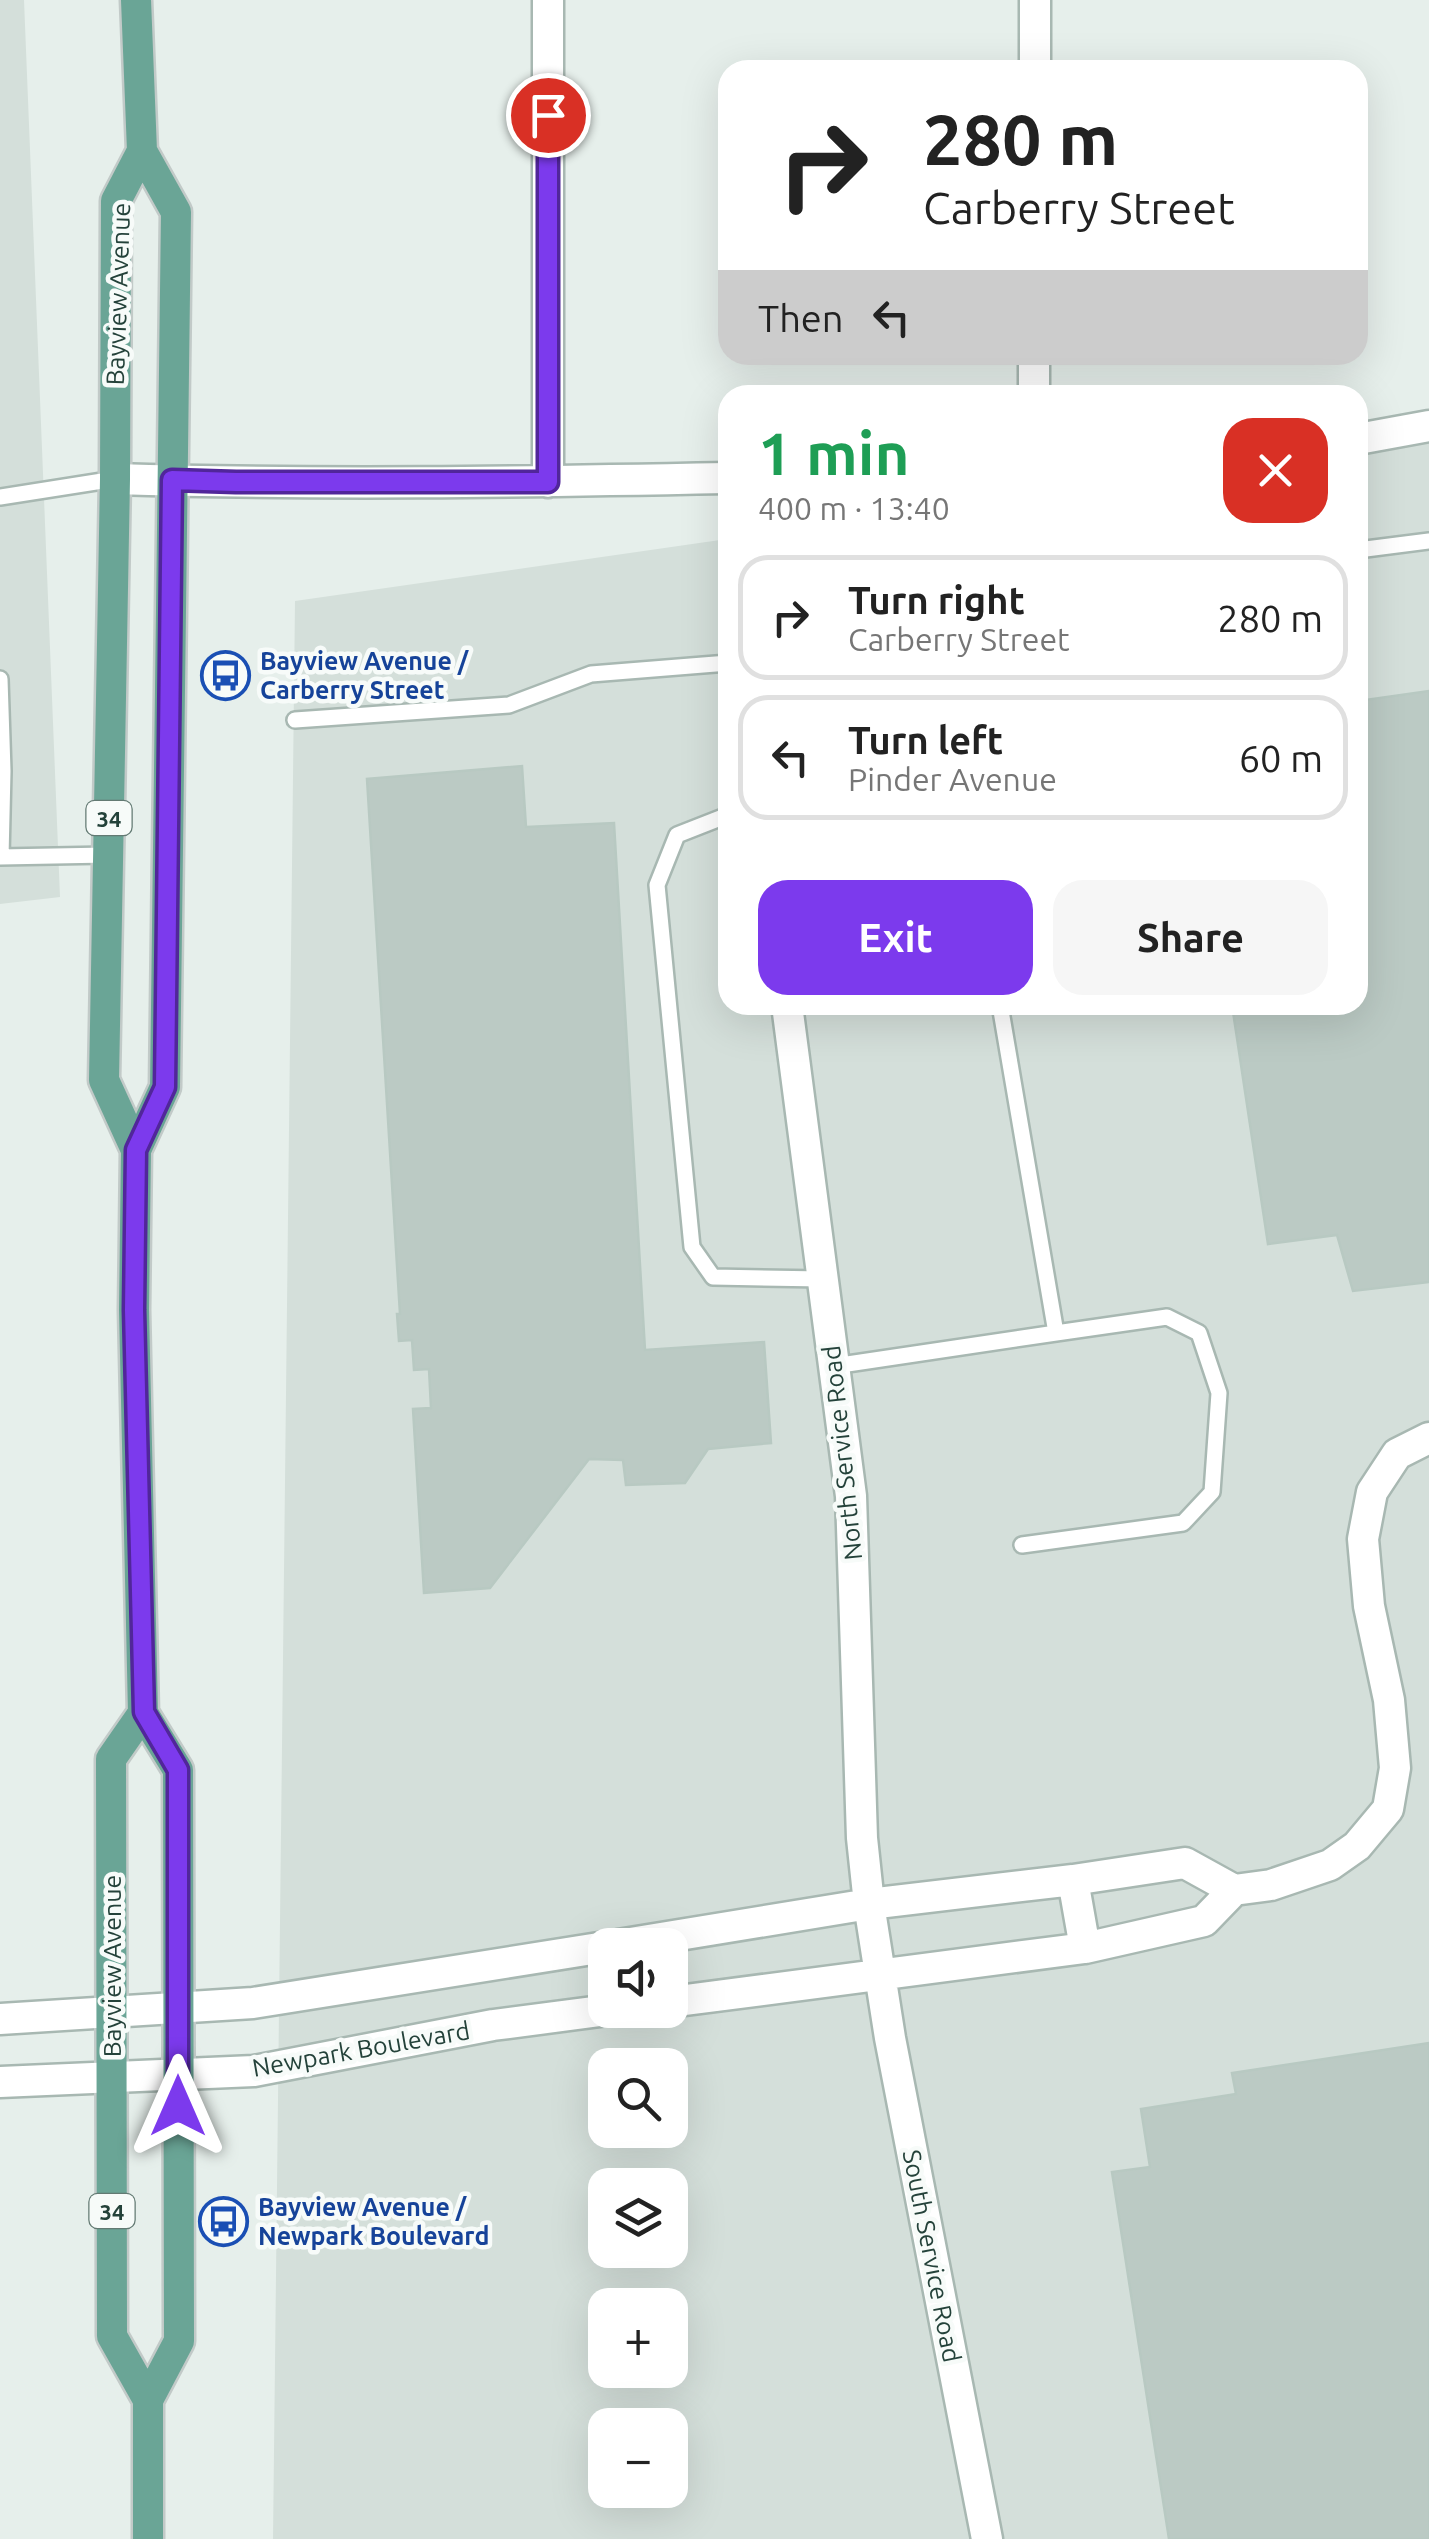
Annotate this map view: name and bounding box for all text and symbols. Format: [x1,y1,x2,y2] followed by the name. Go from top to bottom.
[506,73,591,158] pin
[521,88,576,143] icon: arrive
[758,100,888,230] icon: right
[923,100,1118,178] text: 280 m
[923,182,1235,233] text: Carberry Street
[101,202,135,386] street label: Bayview Avenue
[864,290,919,345] icon: left
[758,297,844,339] text: Then
[1223,418,1328,523] button: close
[758,419,910,486] text: 1 min
[758,490,950,526] text: 400 m · 13:40
[848,579,1025,621] text: Turn right
[763,590,818,645] icon: right
[1217,597,1323,639] text: 280 m
[848,621,1070,657] text: Carberry Street
[260,647,470,704] place label: Bayview Avenue / Carberry Street
[199,649,251,701] bus stop icon: Bayview Avenue / Carberry Street
[848,719,1003,761] text: Turn left
[763,730,818,785] icon: left
[1239,737,1323,779] text: 60 m
[848,761,1057,797] text: Pinder Avenue
[86,801,132,835] road number: 34
[758,880,1033,995] button: Exit
[1053,880,1328,995] button: Share
[817,1344,867,1562] street label: North Service Road
[98,1875,126,2057] street label: Bayview Avenue
[588,1928,688,2508] map controls
[588,1928,688,2028] button: sound
[250,2016,472,2082] street label: Newpark Boulevard
[588,2048,688,2148] button: search
[126,2054,230,2158] position arrow
[898,2147,966,2365] street label: South Service Road
[588,2168,688,2268] button: layers
[258,2193,489,2250] place label: Bayview Avenue / Newpark Boulevard
[90,2194,134,2228] road number: 34
[197,2195,249,2247] bus stop icon: Bayview Avenue / Newpark Boulevard
[588,2288,688,2388] button: +
[588,2408,688,2508] button: −

